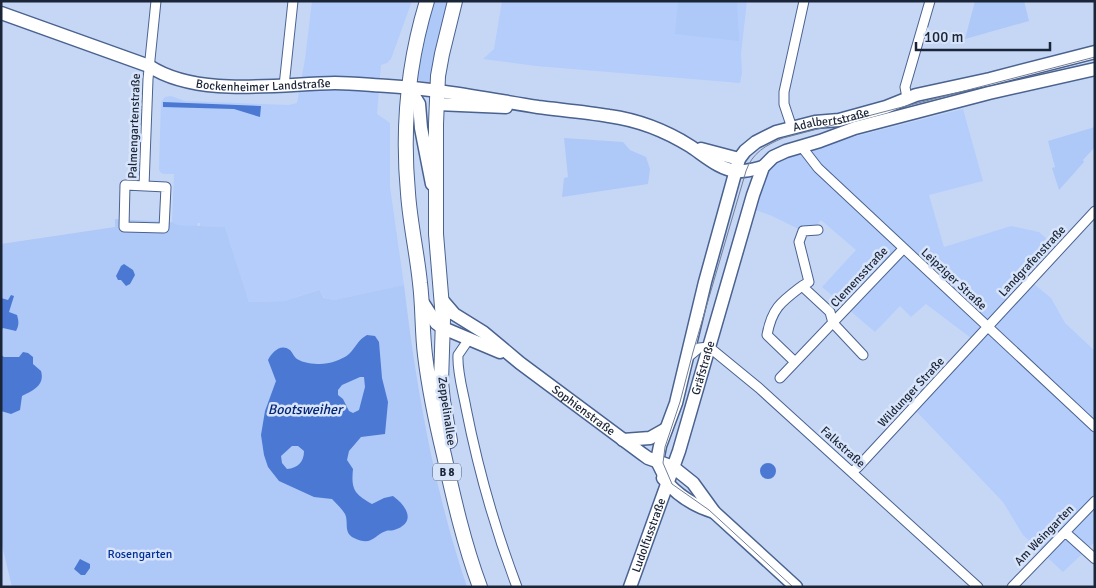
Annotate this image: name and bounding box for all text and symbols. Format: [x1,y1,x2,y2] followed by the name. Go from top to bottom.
[916,20,1050,52] scale bar
[924,28,964,46] text: 100 m
[125,73,144,179] street label: Palmengartenstraße
[195,76,331,95] street label: Bockenheimer Landstraße
[791,105,871,135] street label: Adalbertstraße
[996,223,1069,300] street label: Landgrafenstraße
[827,244,891,311] street label: Clemensstraße
[918,245,990,314] street label: Leipziger Straße
[689,339,718,397] street label: Gräfstraße
[875,354,948,431] street label: Wildunger Straße
[434,376,459,446] street label: Zeppelinallee
[549,382,618,439] street label: Sophienstraße
[268,401,344,418] water label: Bootsweiher
[817,423,868,471] street label: Falkstraße
[433,464,461,481] road number: B 8
[629,496,669,575] street label: Ludolfusstraße
[1012,502,1077,569] street label: Am Weingarten
[108,547,172,562] park label: Rosengarten

